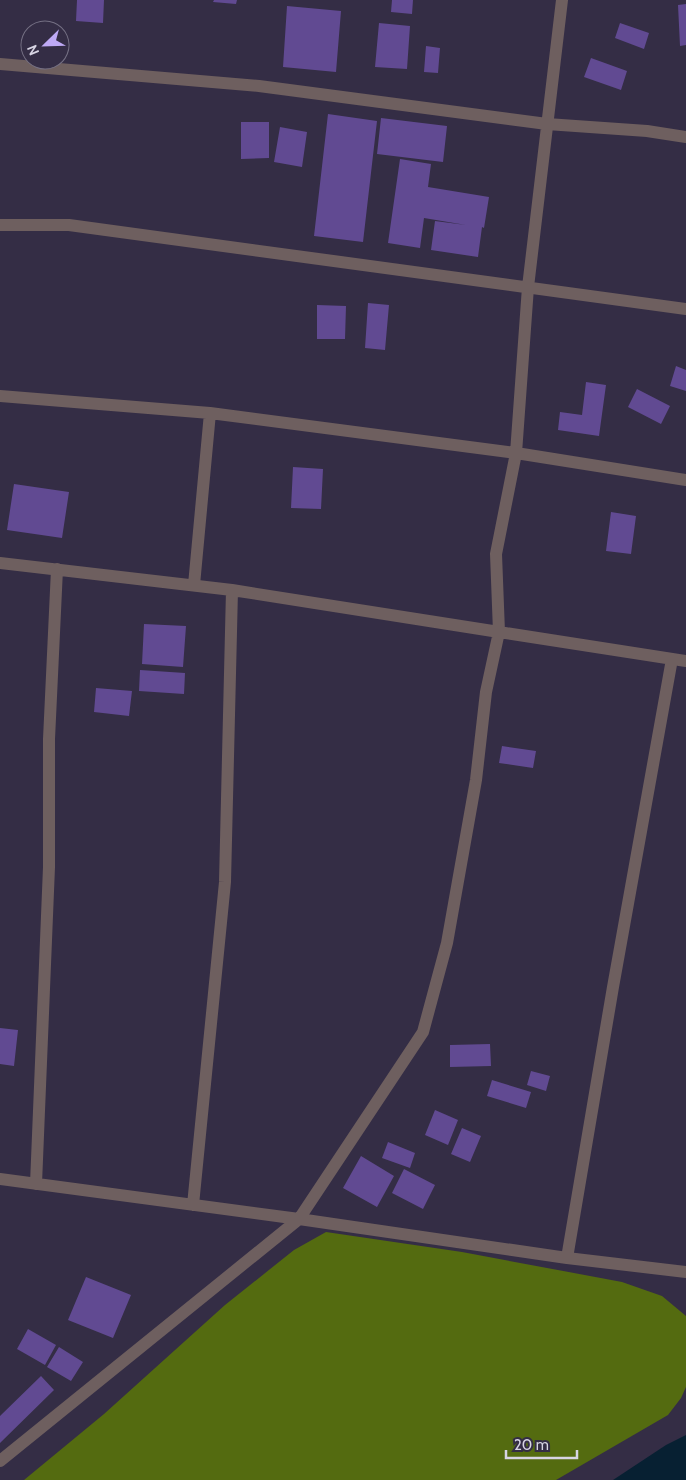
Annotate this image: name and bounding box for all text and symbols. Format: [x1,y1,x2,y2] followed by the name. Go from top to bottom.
[20,20,70,70] north arrow
[23,42,43,58] text: N
[506,1428,577,1460] scale bar
[514,1436,549,1454] text: 20 m

